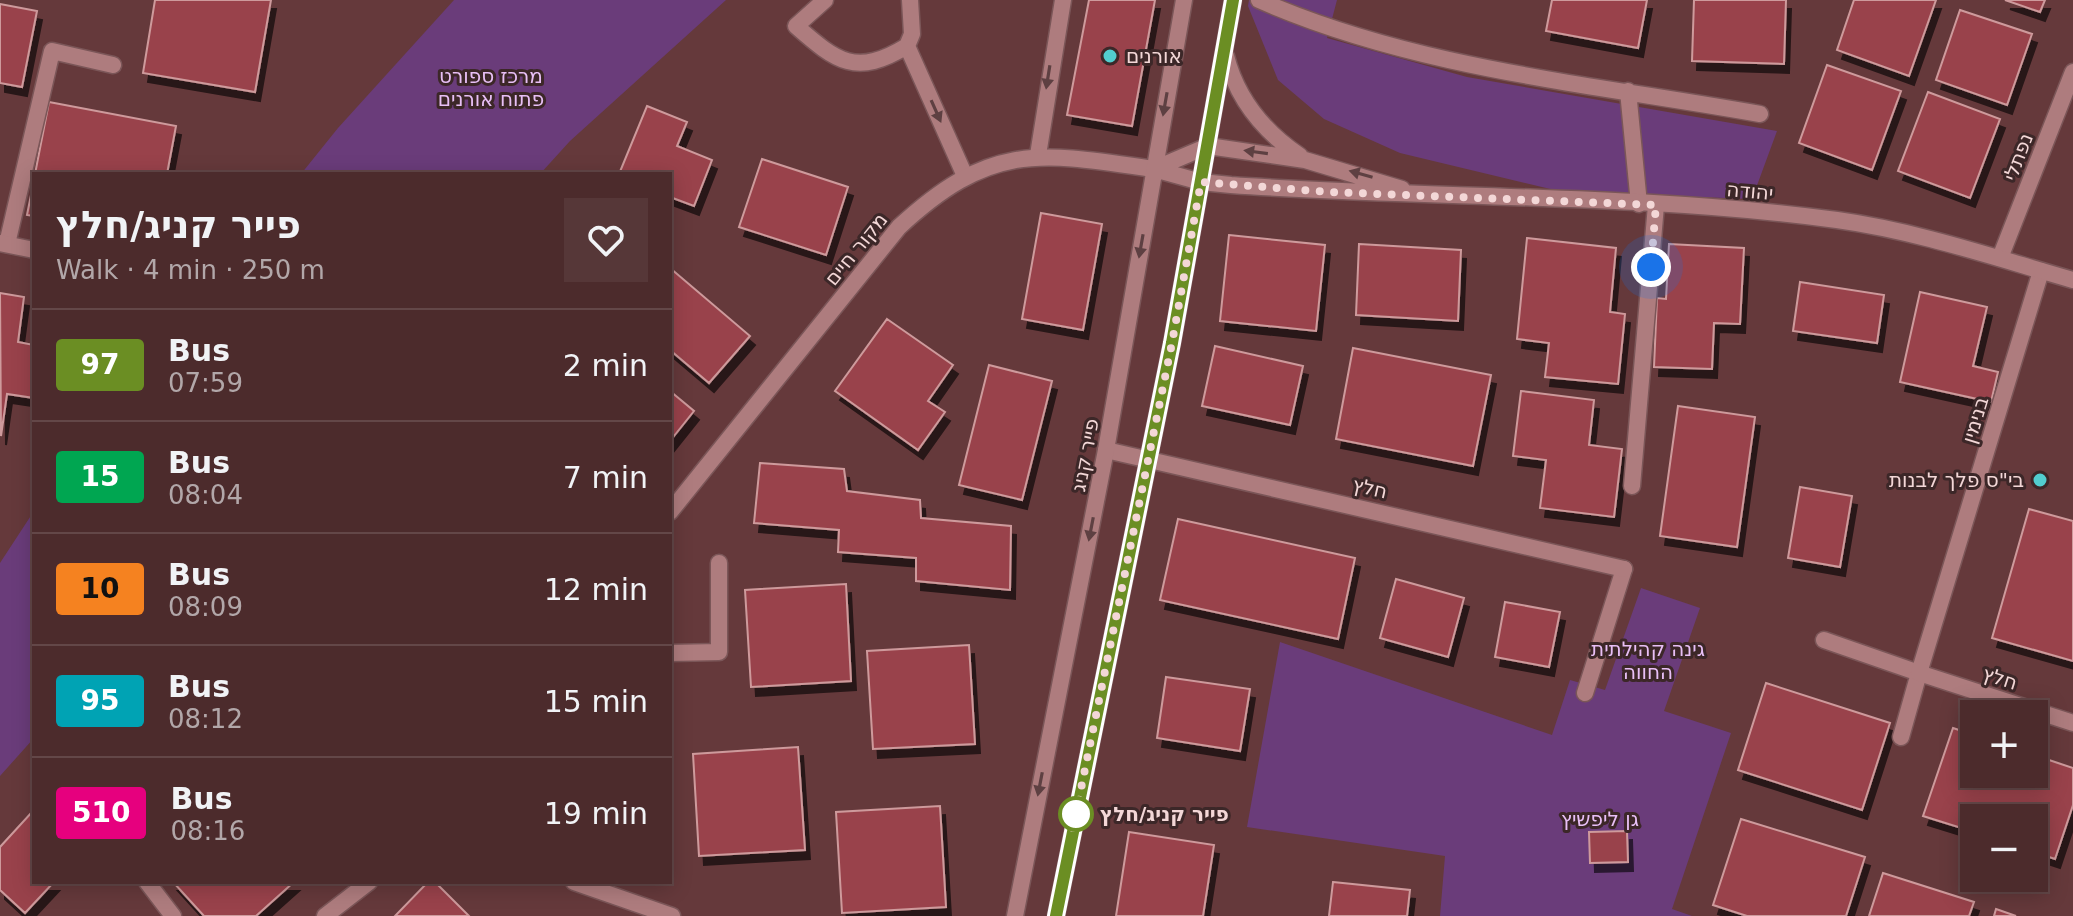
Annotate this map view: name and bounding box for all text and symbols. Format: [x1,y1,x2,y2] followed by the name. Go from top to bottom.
[1126,44,1182,68] place label: אורנים
[1101,47,1119,65] marker: אורנים
[438,64,544,111] park label: מרכז ספורט פתוח אורנים
[1041,64,1054,89] one-way arrow
[1159,92,1171,117] one-way arrow
[929,99,943,123] one-way arrow
[1998,130,2038,184] street label: נפתלי
[1243,145,1268,158] one-way arrow
[1348,167,1372,180] one-way arrow
[1726,177,1774,205] street label: יהודה
[564,198,648,282] button: heart
[56,203,301,247] text: פייר קניג/חלץ
[820,208,892,290] street label: מקור חיים
[1134,233,1147,258] one-way arrow
[1631,247,1671,287] your location
[56,255,325,285] text: Walk · 4 min · 250 m
[168,333,230,368] text: Bus
[81,348,119,381] text: 97
[563,348,648,383] text: 2 min
[168,368,243,398] text: 07:59
[1957,394,1993,446] street label: בנימין
[1066,416,1104,494] street label: פייר קניג
[168,445,230,480] text: Bus
[81,460,119,493] text: 15
[563,460,648,495] text: 7 min
[1889,468,2024,492] place label: בי"ס פלך לבנות
[2031,471,2049,489] marker: בי"ס פלך לבנות
[1350,472,1390,504] street label: חלץ
[168,480,243,510] text: 08:04
[1084,517,1096,542] one-way arrow
[168,557,230,592] text: Bus
[81,572,119,605] text: 10
[544,572,648,607] text: 12 min
[168,592,243,622] text: 08:09
[1591,637,1705,684] park label: גינה קהילתית החווה
[1980,661,2020,695] street label: חלץ
[168,669,230,704] text: Bus
[81,684,119,717] text: 95
[544,684,648,719] text: 15 min
[1960,700,2048,892] map controls
[1960,700,2048,788] button: +
[168,704,243,734] text: 08:12
[1033,772,1046,797] one-way arrow
[170,781,233,816] text: Bus
[72,796,130,829] text: 510
[544,796,648,831] text: 19 min
[1059,797,1093,831] marker: פייר קניג/חלץ
[1100,802,1229,826] place label: פייר קניג/חלץ
[1960,804,2048,892] button: −
[1561,807,1639,831] park label: גן ליפשיץ
[170,816,245,846] text: 08:16

